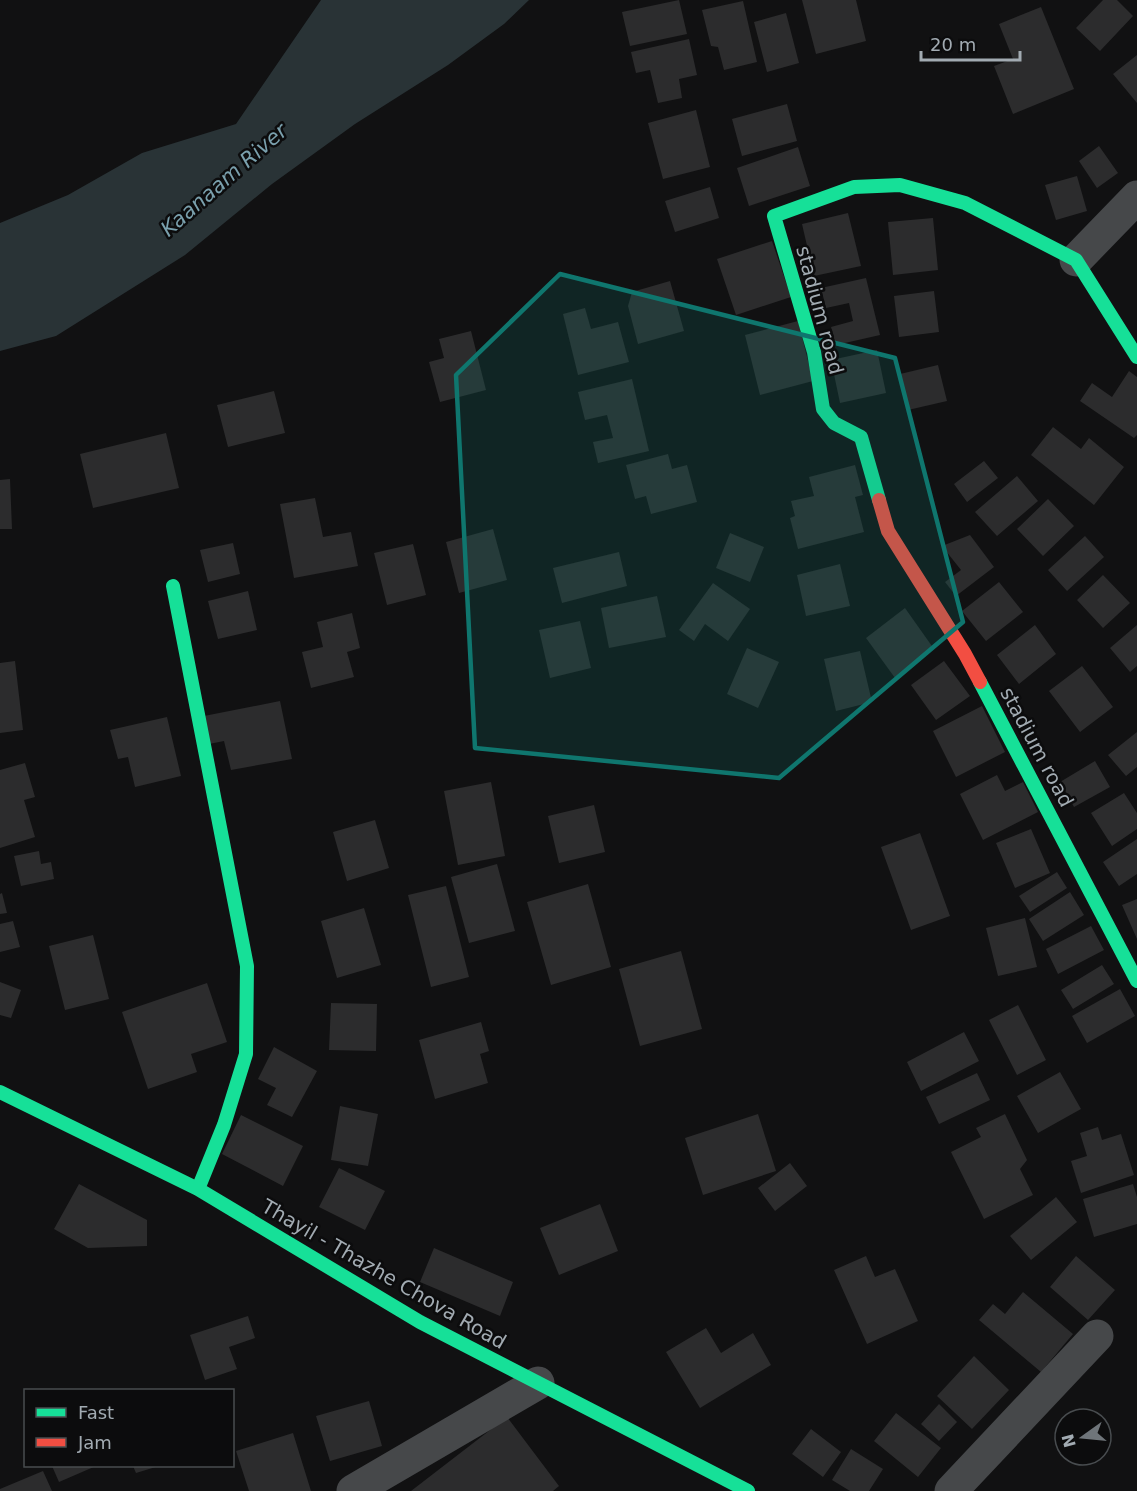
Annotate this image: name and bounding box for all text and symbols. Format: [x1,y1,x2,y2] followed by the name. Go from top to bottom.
[921,24,1020,62] scale bar
[930,34,976,55] text: 20 m
[156,118,293,241] water label: Kaanaam River
[791,243,849,377] street label: stadium road
[995,683,1079,811] street label: stadium road
[257,1193,511,1354] street label: Thayil - Thazhe Chova Road
[24,1389,234,1467] legend
[78,1402,114,1423] text: Fast
[1053,1407,1113,1467] north arrow
[77,1432,112,1453] text: Jam
[1058,1432,1080,1450] text: N

